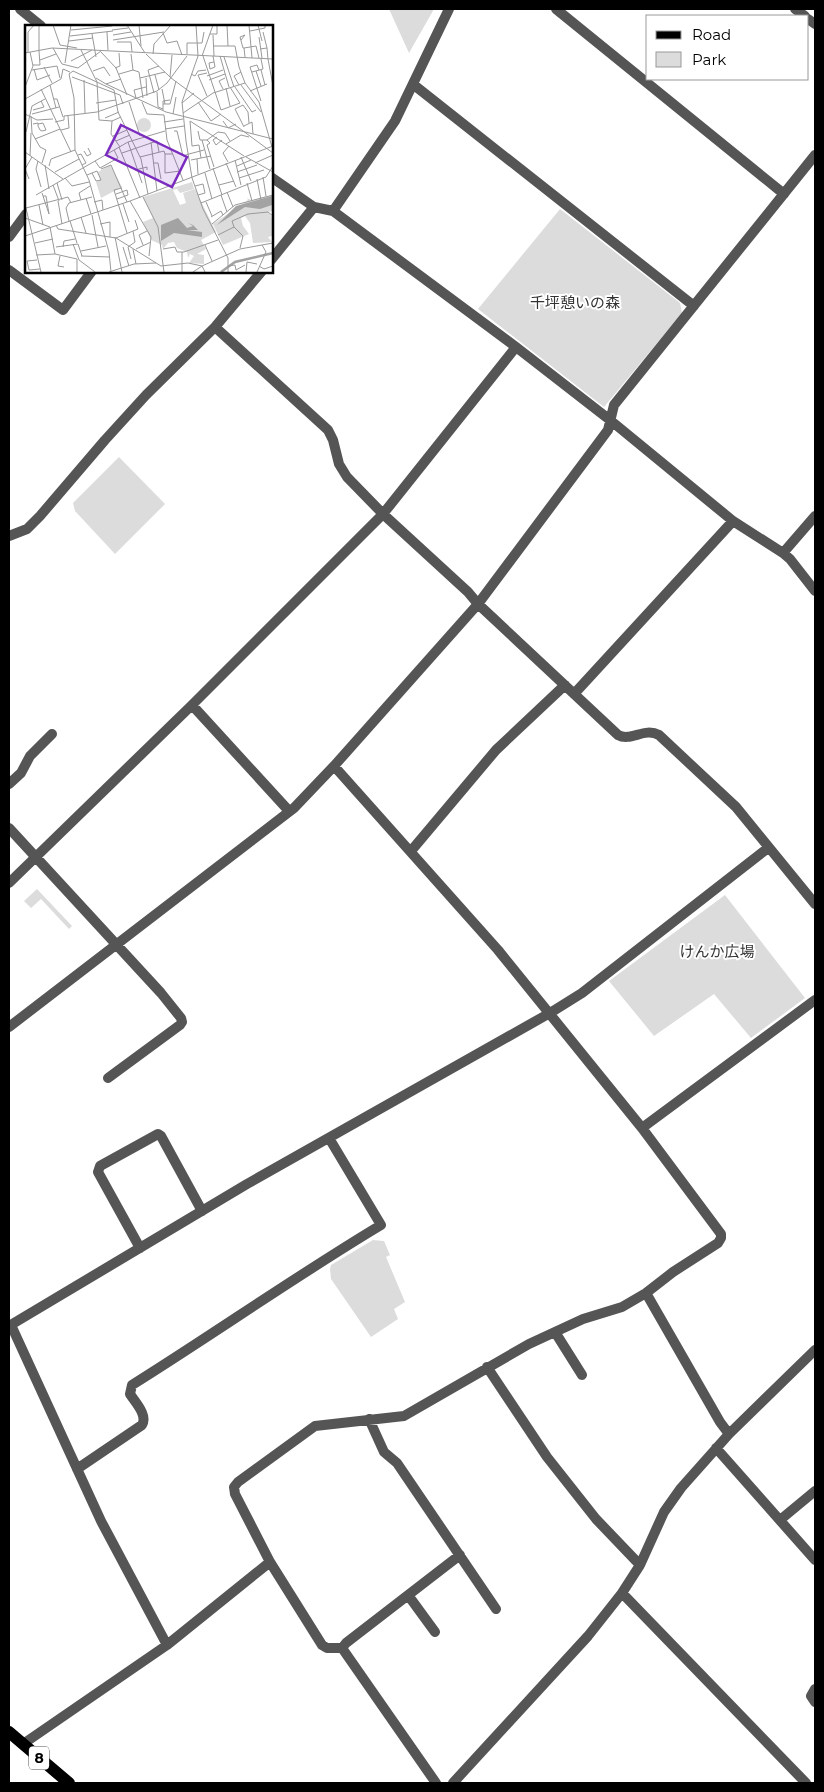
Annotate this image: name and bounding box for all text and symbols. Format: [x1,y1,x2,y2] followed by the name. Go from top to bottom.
[646,15,809,80] legend
[25,25,272,272] inset map
[692,25,731,44] text: Road
[692,50,726,69] text: Park
[530,293,620,312] park label: 千坪憩いの森
[679,942,755,961] park label: けんか広場
[29,1746,49,1770] road number: 8

